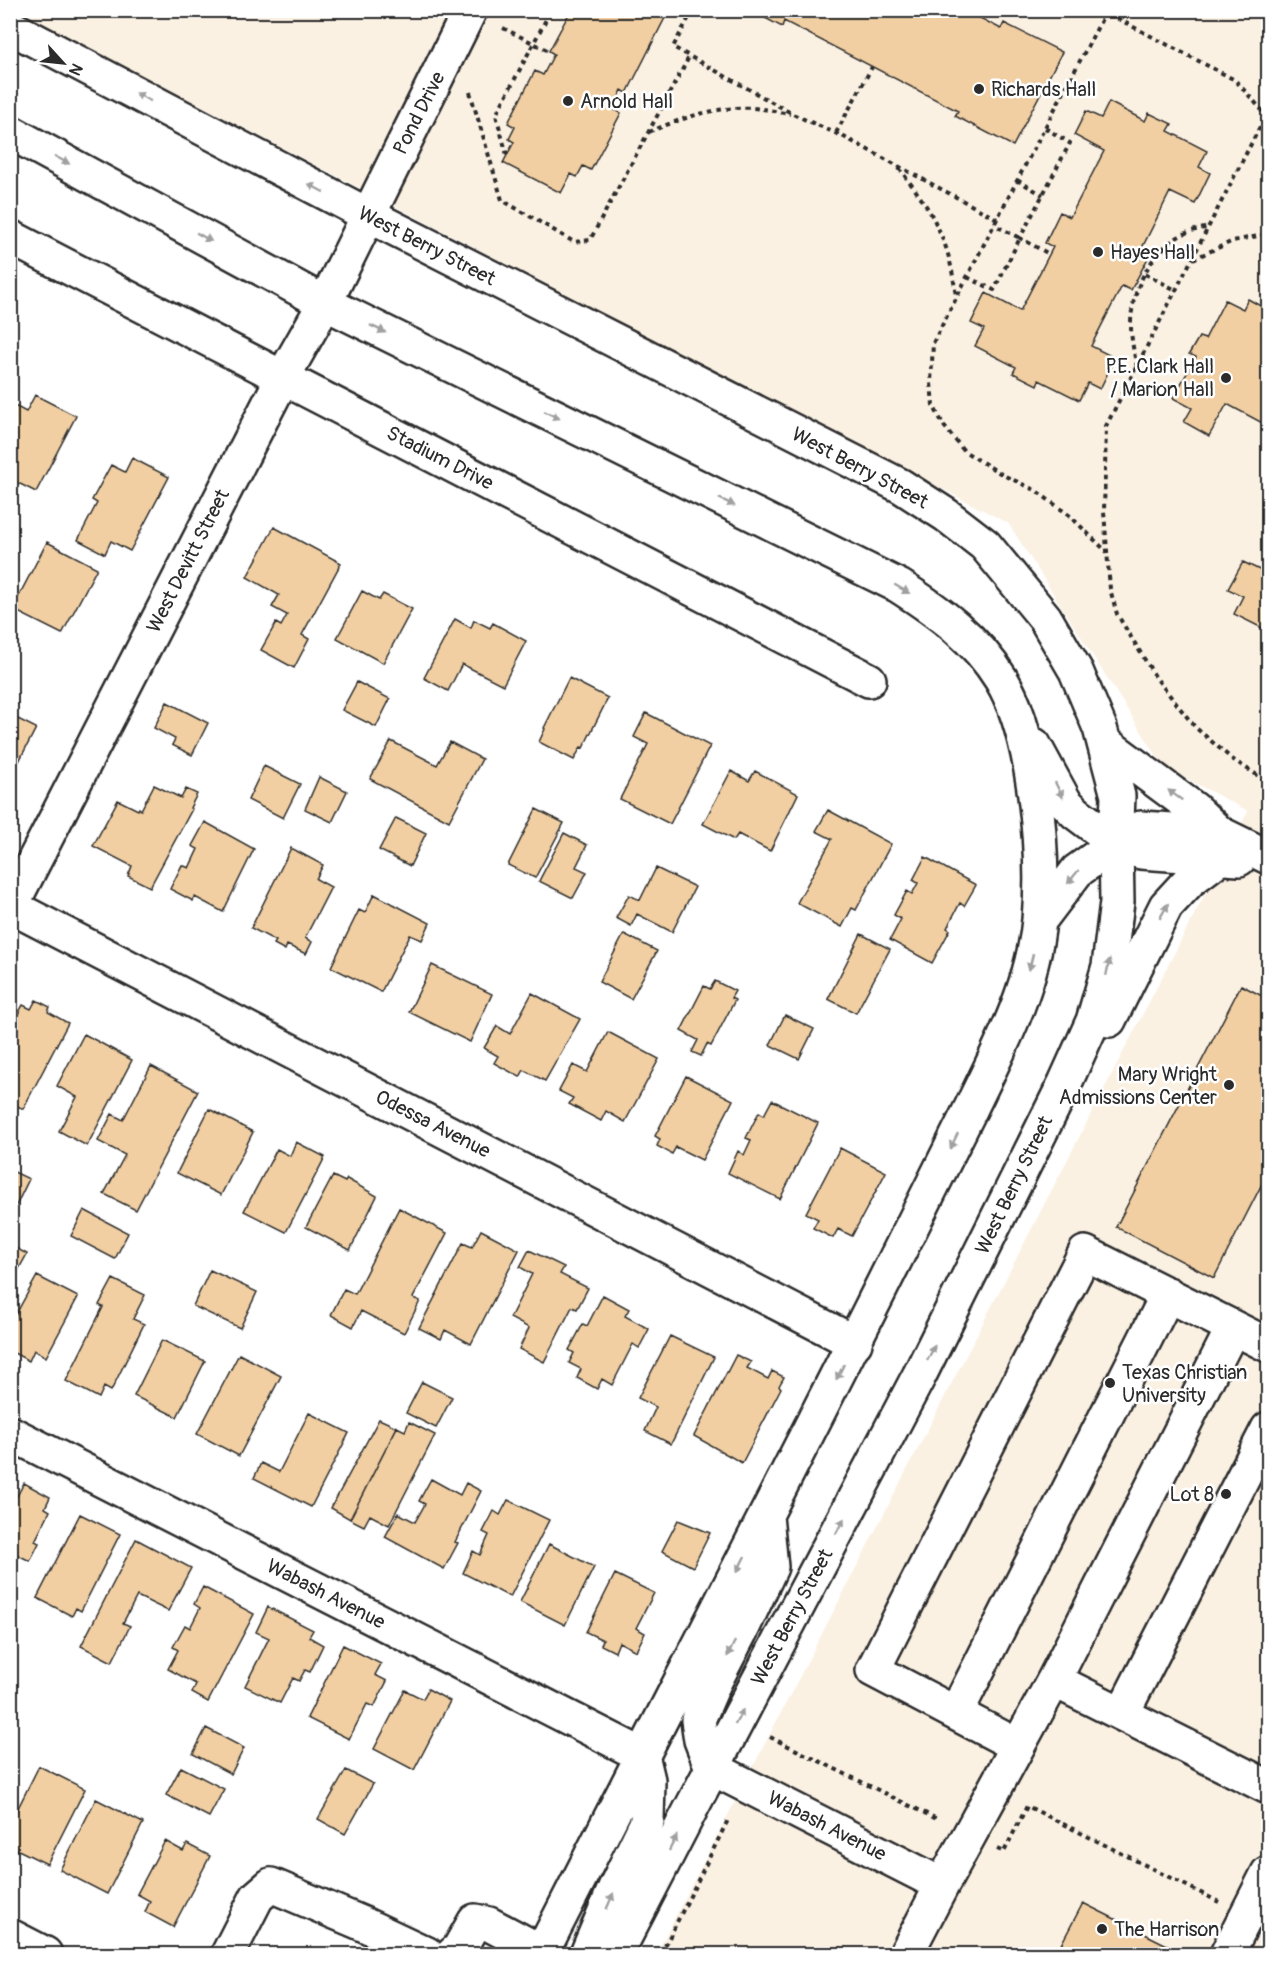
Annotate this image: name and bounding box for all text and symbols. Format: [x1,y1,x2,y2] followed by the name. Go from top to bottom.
[33,33,93,93] north arrow
[64,60,87,79] text: N
[387,67,451,159] street label: Pond Drive
[991,77,1096,102] place label: Richards Hall
[972,82,986,96] marker: Richards Hall
[580,89,673,114] place label: Arnold Hall
[135,92,152,102] one-way arrow
[561,94,575,108] marker: Arnold Hall
[54,155,71,165] one-way arrow
[307,183,324,193] one-way arrow
[354,201,501,292] street label: West Berry Street
[196,232,213,242] one-way arrow
[1110,240,1195,265] place label: Hayes Hall
[1091,245,1105,259] marker: Hayes Hall
[369,324,386,334] one-way arrow
[1106,354,1214,402] place label: P.E. Clark Hall / Marion Hall
[1219,371,1233,385] marker: P.E. Clark Hall / Marion Hall
[544,411,561,420] one-way arrow
[382,420,498,496] street label: Stadium Drive
[788,422,933,515] street label: West Berry Street
[141,484,235,637] street label: West Devitt Street
[719,497,736,506] one-way arrow
[894,583,910,594] one-way arrow
[1054,781,1064,798] one-way arrow
[1167,789,1183,801] one-way arrow
[1066,869,1079,885] one-way arrow
[1159,902,1169,919] one-way arrow
[1026,953,1036,971] one-way arrow
[1104,957,1113,976] one-way arrow
[1059,1062,1218,1110] place label: Mary Wright Admissions Center
[1222,1078,1236,1092] marker: Mary Wright Admissions Center
[371,1084,495,1164] street label: Odessa Avenue
[970,1111,1059,1258] street label: West Berry Street
[950,1132,959,1149] one-way arrow
[926,1345,936,1362] one-way arrow
[1122,1360,1247,1408] place label: Texas Christian University
[835,1363,845,1380] one-way arrow
[1103,1376,1117,1390] marker: Texas Christian University
[1170,1482,1214,1507] place label: Lot 8
[1219,1487,1233,1501] marker: Lot 8
[835,1517,845,1534] one-way arrow
[746,1544,839,1689] street label: West Berry Street
[263,1553,390,1635] street label: Wabash Avenue
[736,1556,746,1573] one-way arrow
[726,1641,736,1658] one-way arrow
[734,1708,744,1725] one-way arrow
[764,1785,891,1867] street label: Wabash Avenue
[669,1834,678,1851] one-way arrow
[605,1891,615,1909] one-way arrow
[1114,1917,1219,1942] place label: The Harrison
[1095,1922,1109,1936] marker: The Harrison

